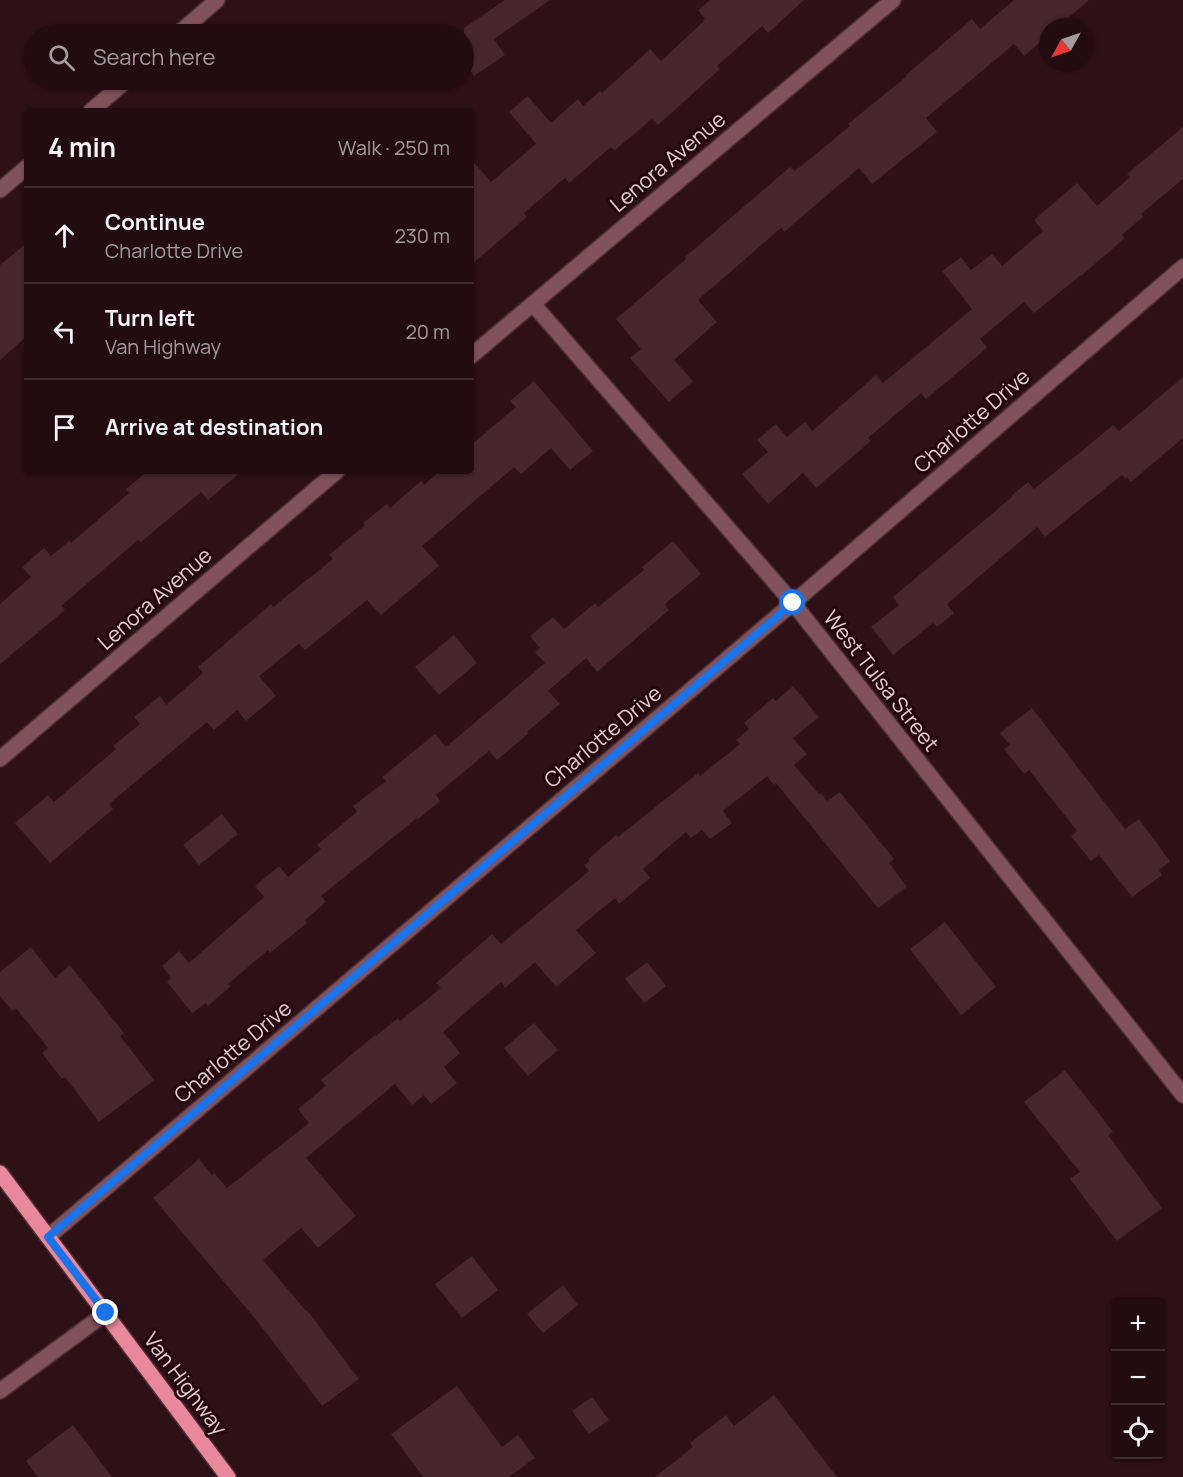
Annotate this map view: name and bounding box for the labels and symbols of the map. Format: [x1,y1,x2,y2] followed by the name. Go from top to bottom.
[1039,18,1093,72] north arrow
[604,105,731,218] street label: Lenora Avenue
[907,362,1035,478] street label: Charlotte Drive
[91,541,217,656] street label: Lenora Avenue
[779,589,805,615] route start
[818,604,946,757] street label: West Tulsa Street
[538,679,667,794] street label: Charlotte Drive
[168,994,297,1109] street label: Charlotte Drive
[92,1299,118,1325] route end
[138,1326,234,1440] street label: Van Highway

